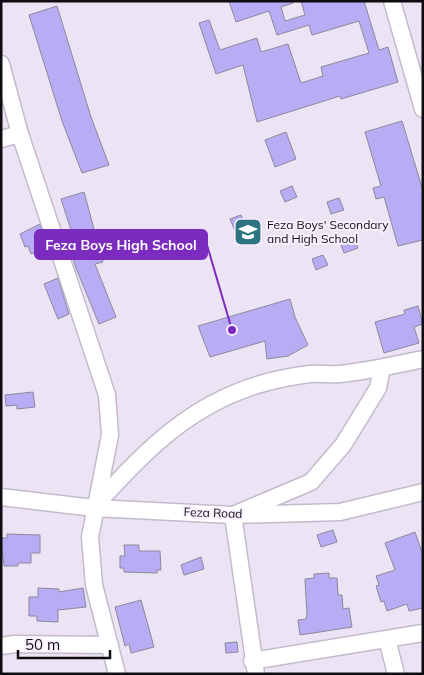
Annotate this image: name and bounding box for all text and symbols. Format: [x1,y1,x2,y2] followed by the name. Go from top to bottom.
[233,217,263,247] school or university icon: Feza Boys' Secondary and High School
[267,217,389,246] place label: Feza Boys' Secondary and High School
[35,230,207,259] callout: Feza Boys High School
[45,236,197,254] text: Feza Boys High School
[183,504,243,521] street label: Feza Road
[18,628,110,660] scale bar
[25,635,60,654] text: 50 m

